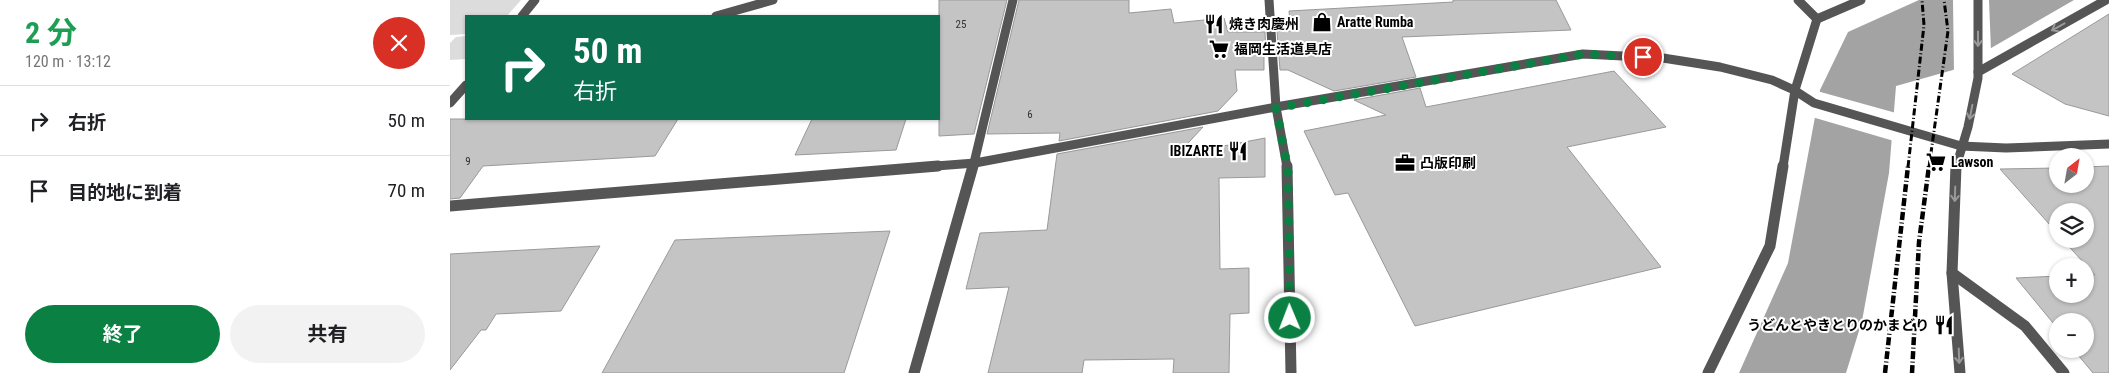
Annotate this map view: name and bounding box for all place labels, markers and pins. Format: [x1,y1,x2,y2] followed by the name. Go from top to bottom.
[1311,11,1333,33] shop icon: Aratte Rumba
[1203,13,1225,35] restaurant icon: 焼き肉慶州
[1337,14,1414,30] place label: Aratte Rumba
[1229,16,1299,32] place label: 焼き肉慶州
[1622,36,1664,78] pin
[1208,38,1230,60] supermarket icon: 福岡生活道具店
[1234,41,1332,57] place label: 福岡生活道具店
[1227,140,1249,162] restaurant icon: IBIZARTE
[1170,143,1223,159] place label: IBIZARTE
[1925,151,1947,173] supermarket icon: Lawson
[1394,152,1416,174] office icon: 凸版印刷
[1951,154,1993,170] place label: Lawson
[1420,155,1476,171] place label: 凸版印刷
[1933,314,1955,336] restaurant icon: うどんとやきとりのかまどり
[1747,317,1929,333] place label: うどんとやきとりのかまどり

